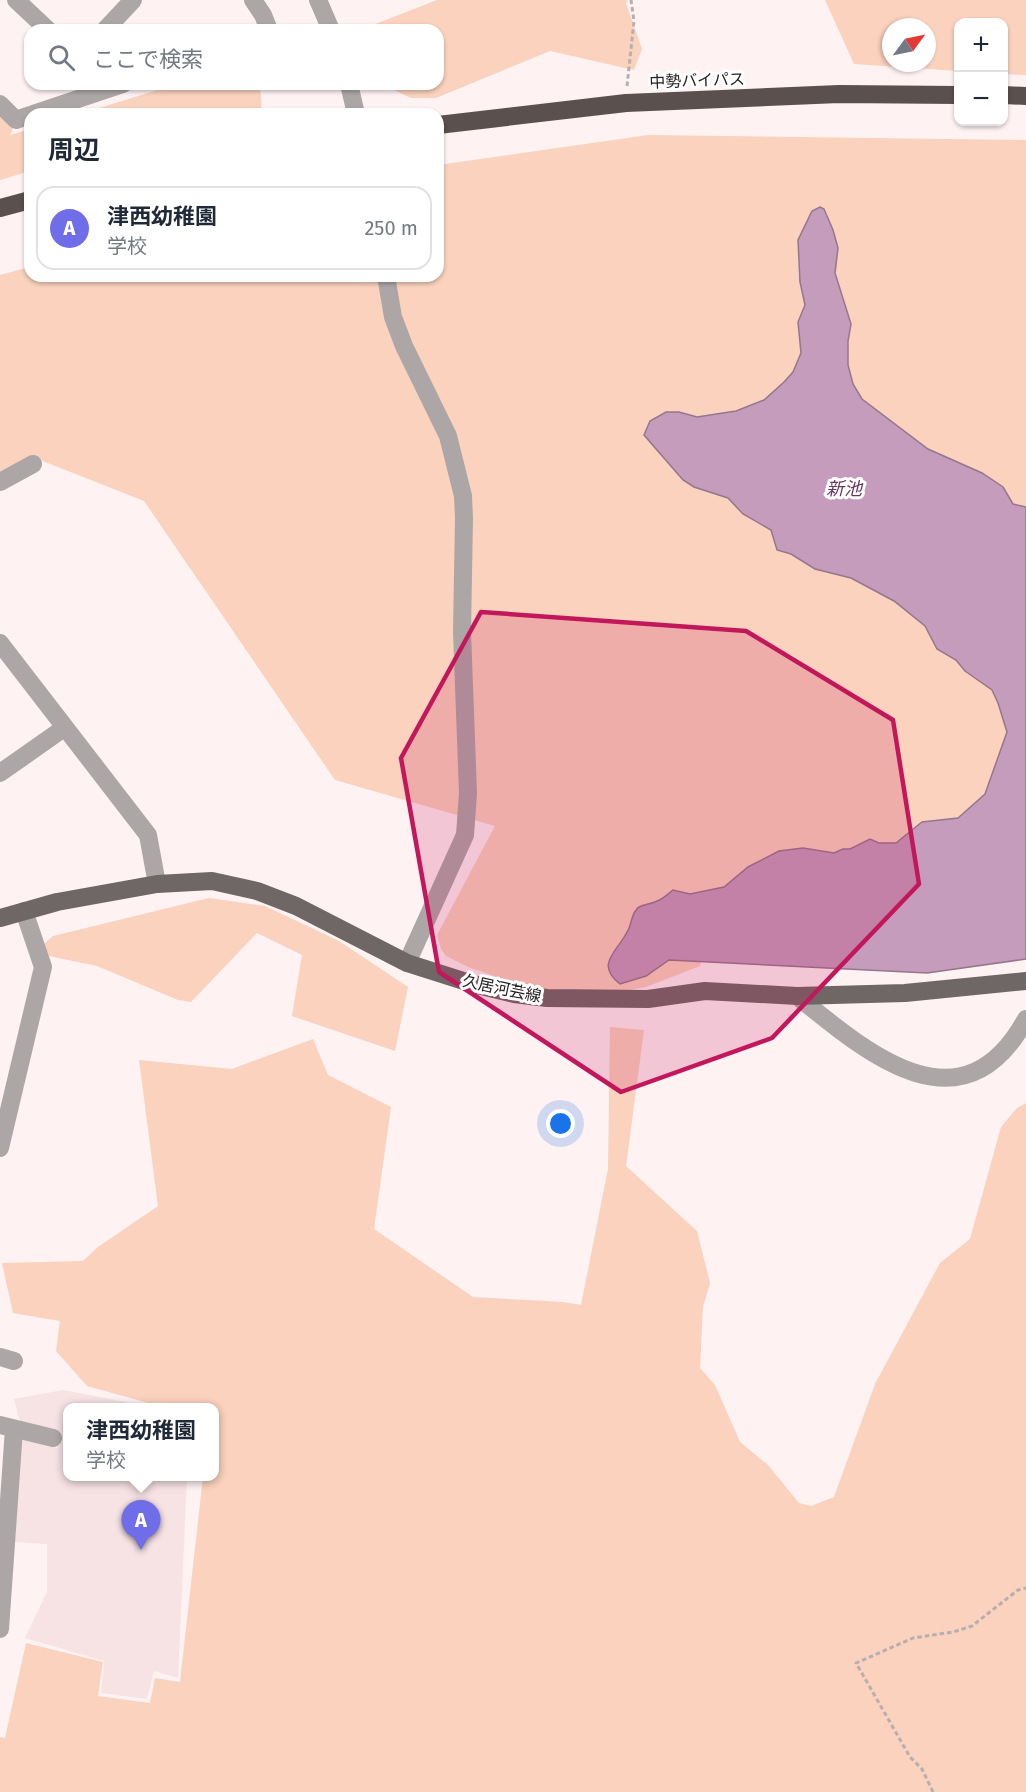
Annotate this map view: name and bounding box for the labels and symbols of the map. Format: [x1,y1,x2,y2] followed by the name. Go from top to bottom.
[882,18,936,72] north arrow
[649,69,745,92] street label: 中勢バイパス
[826,478,864,500] water label: 新池
[461,971,543,1006] street label: 久居河芸線
[546,1109,575,1138] your location
[122,1500,160,1550] pin: A

